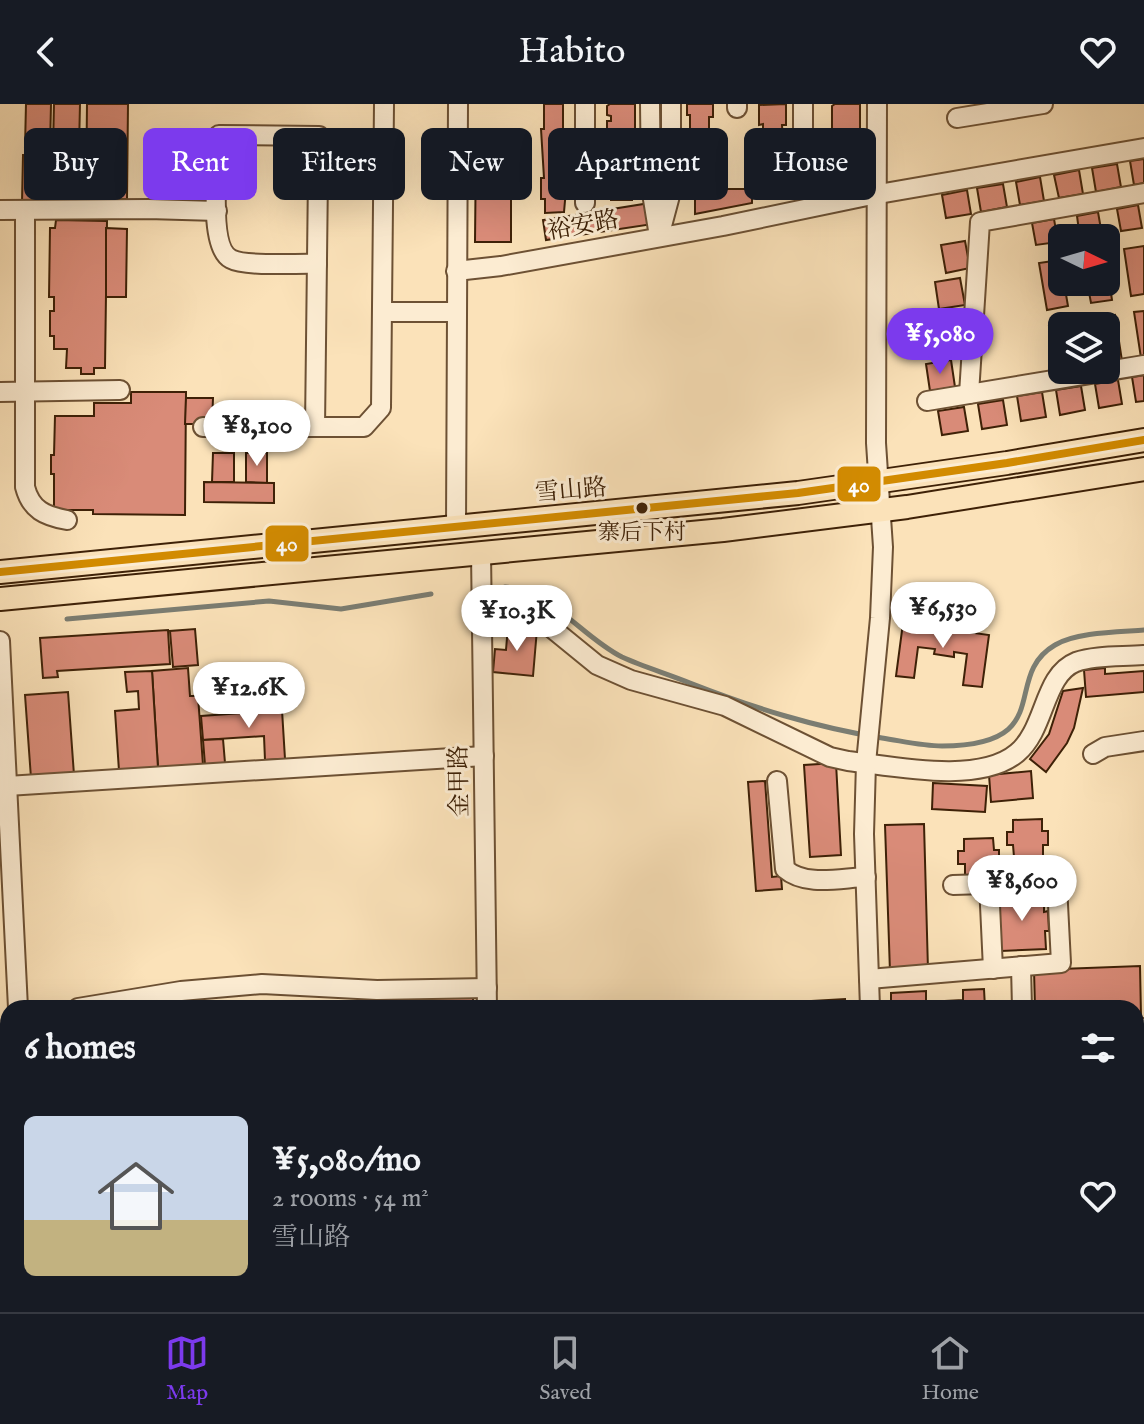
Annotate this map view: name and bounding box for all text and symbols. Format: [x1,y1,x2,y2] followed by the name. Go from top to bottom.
[519,29,625,75] text: Habito
[24,30,68,74] icon: back
[1076,30,1120,74] icon: heart
[24,128,127,200] chip: Buy
[143,128,257,200] chip: Rent
[273,128,405,200] chip: Filters
[421,128,532,200] chip: New
[548,128,728,200] chip: Apartment
[744,128,876,200] chip: House
[545,204,621,248] street label: 裕安路
[1048,224,1120,296] north arrow
[1048,224,1120,384] map controls
[875,308,1005,376] pin: ¥5,080
[1048,312,1120,384] button: layers
[904,317,976,350] text: ¥5,080
[192,400,322,468] pin: ¥8,100
[221,409,293,442] text: ¥8,100
[836,465,882,503] line badge: 40
[534,472,608,510] street label: 雪山路
[848,472,870,500] text: 40
[634,500,650,516] marker: 寨后下村
[598,519,686,547] place label: 寨后下村
[264,524,310,563] line badge: 40
[276,531,298,559] text: 40
[878,582,1008,650] pin: ¥6,530
[452,585,582,653] pin: ¥10.3K
[909,591,977,624] text: ¥6,530
[479,594,555,627] text: ¥10.3K
[184,662,314,730] pin: ¥12.6K
[211,671,287,704] text: ¥12.6K
[444,745,476,817] street label: 金甲路
[957,855,1087,923] pin: ¥8,600
[986,864,1058,897] text: ¥8,600
[1076,1026,1120,1070] icon: filters
[24,1027,136,1070] text: 6 homes
[272,1139,421,1182] text: ¥5,080/mo
[88,1148,184,1244] icon: home
[1076,1174,1120,1218] icon: heart
[272,1182,429,1215] text: 2 rooms · 54 m²
[272,1221,350,1254] text: 雪山路
[165,1331,209,1407] tab: Map
[539,1331,591,1407] tab: Saved
[921,1331,979,1407] tab: Home

